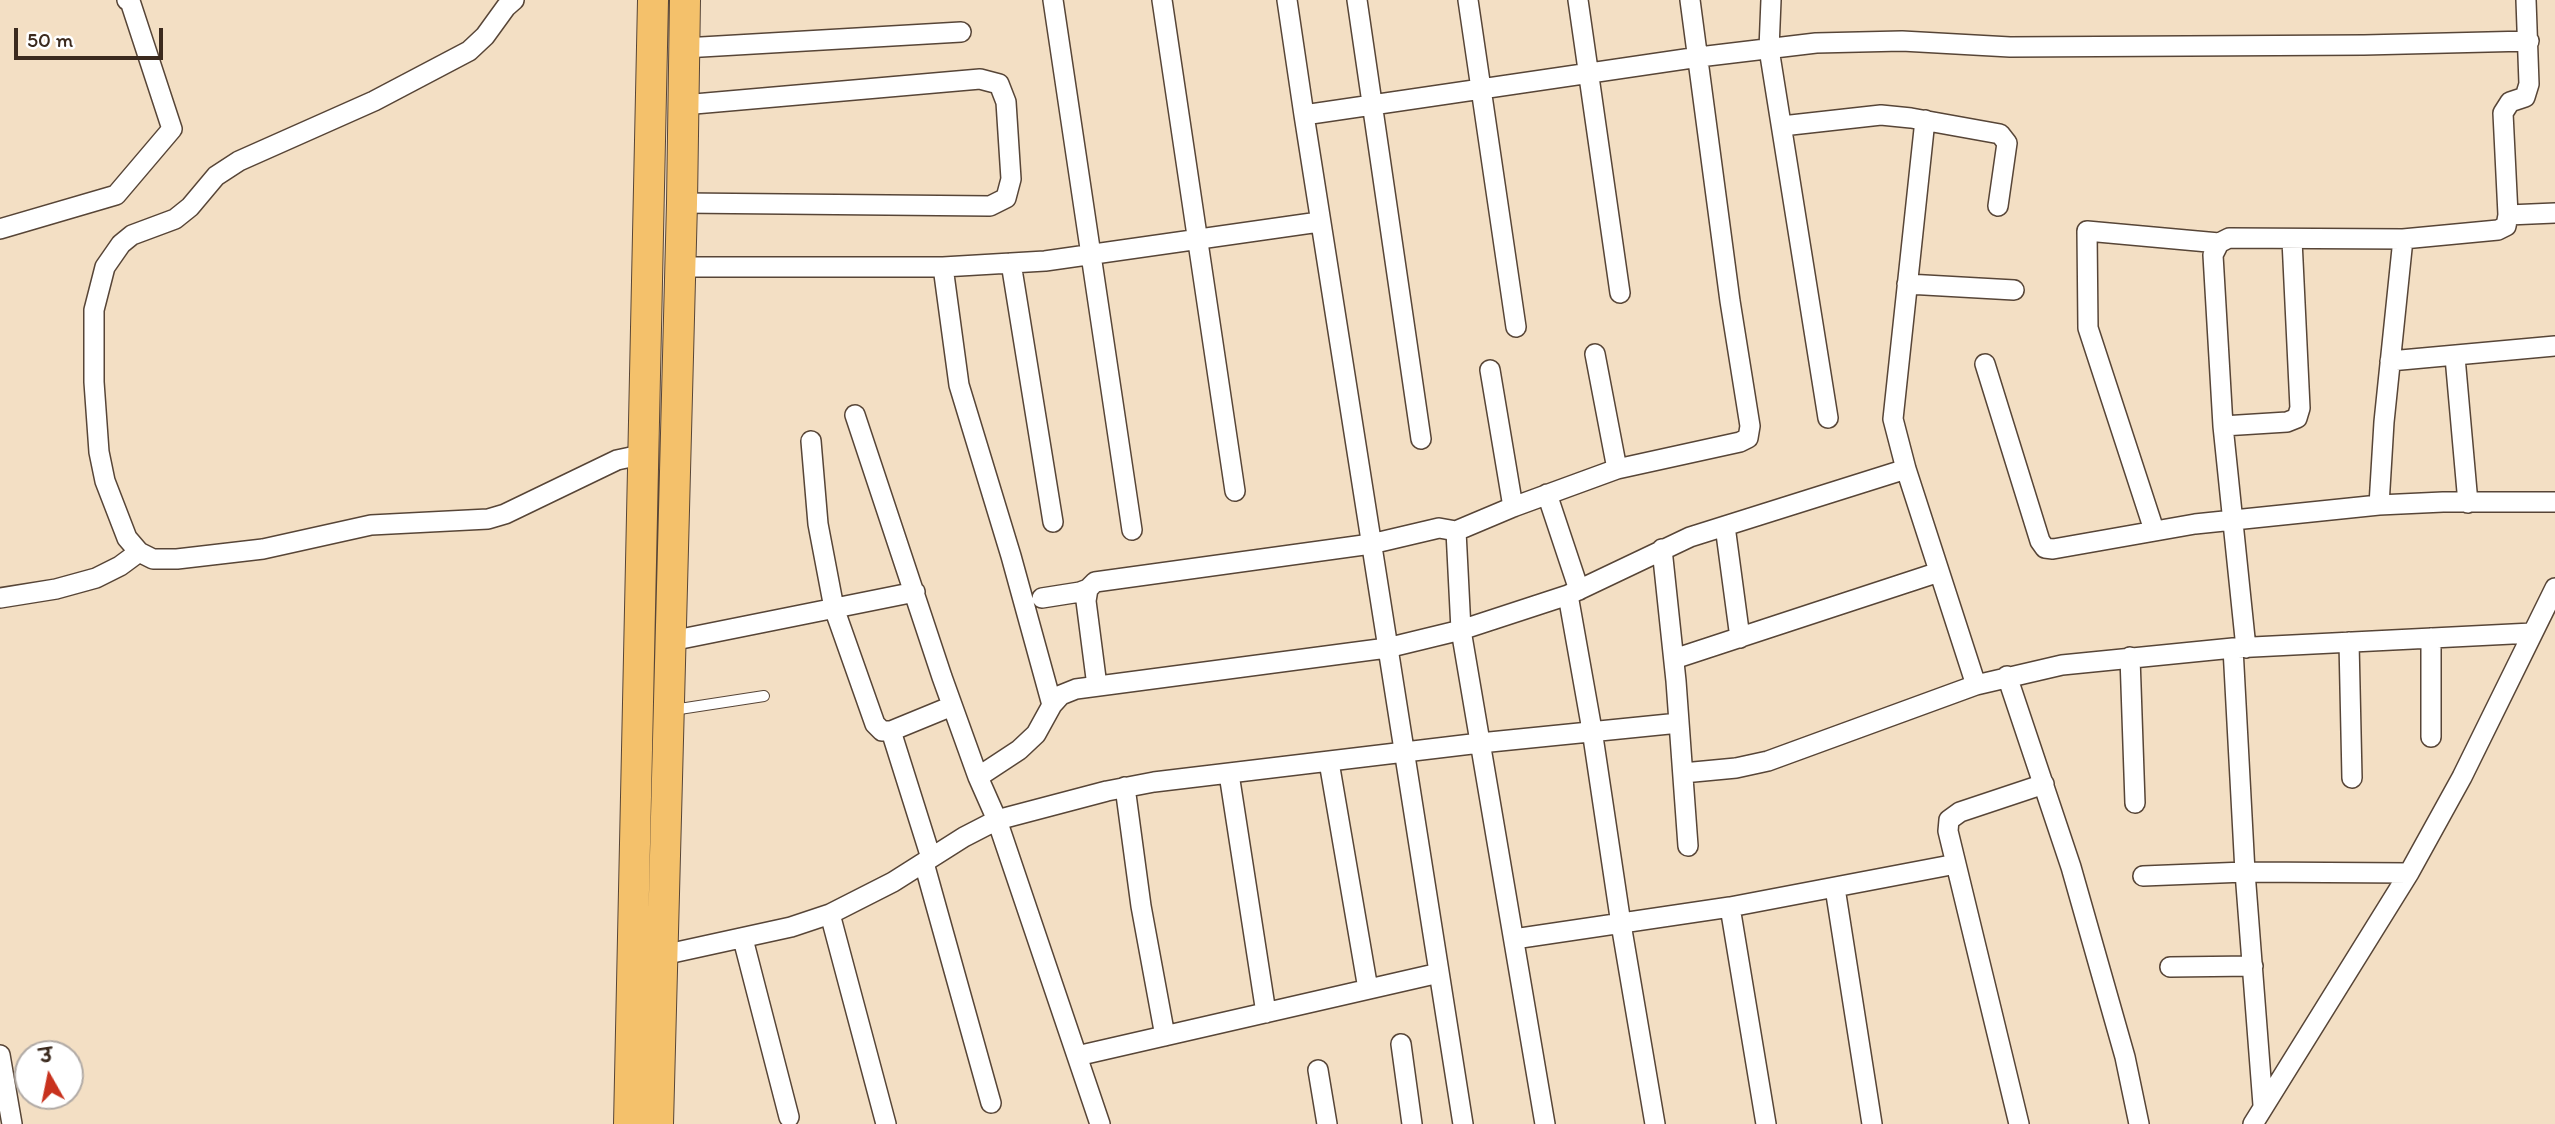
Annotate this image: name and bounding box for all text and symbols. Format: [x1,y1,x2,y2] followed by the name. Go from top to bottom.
[18,14,166,58] scale bar
[27,27,73,52] text: 50 m
[14,1040,84,1110] north arrow
[38,1043,54,1068] text: उ

